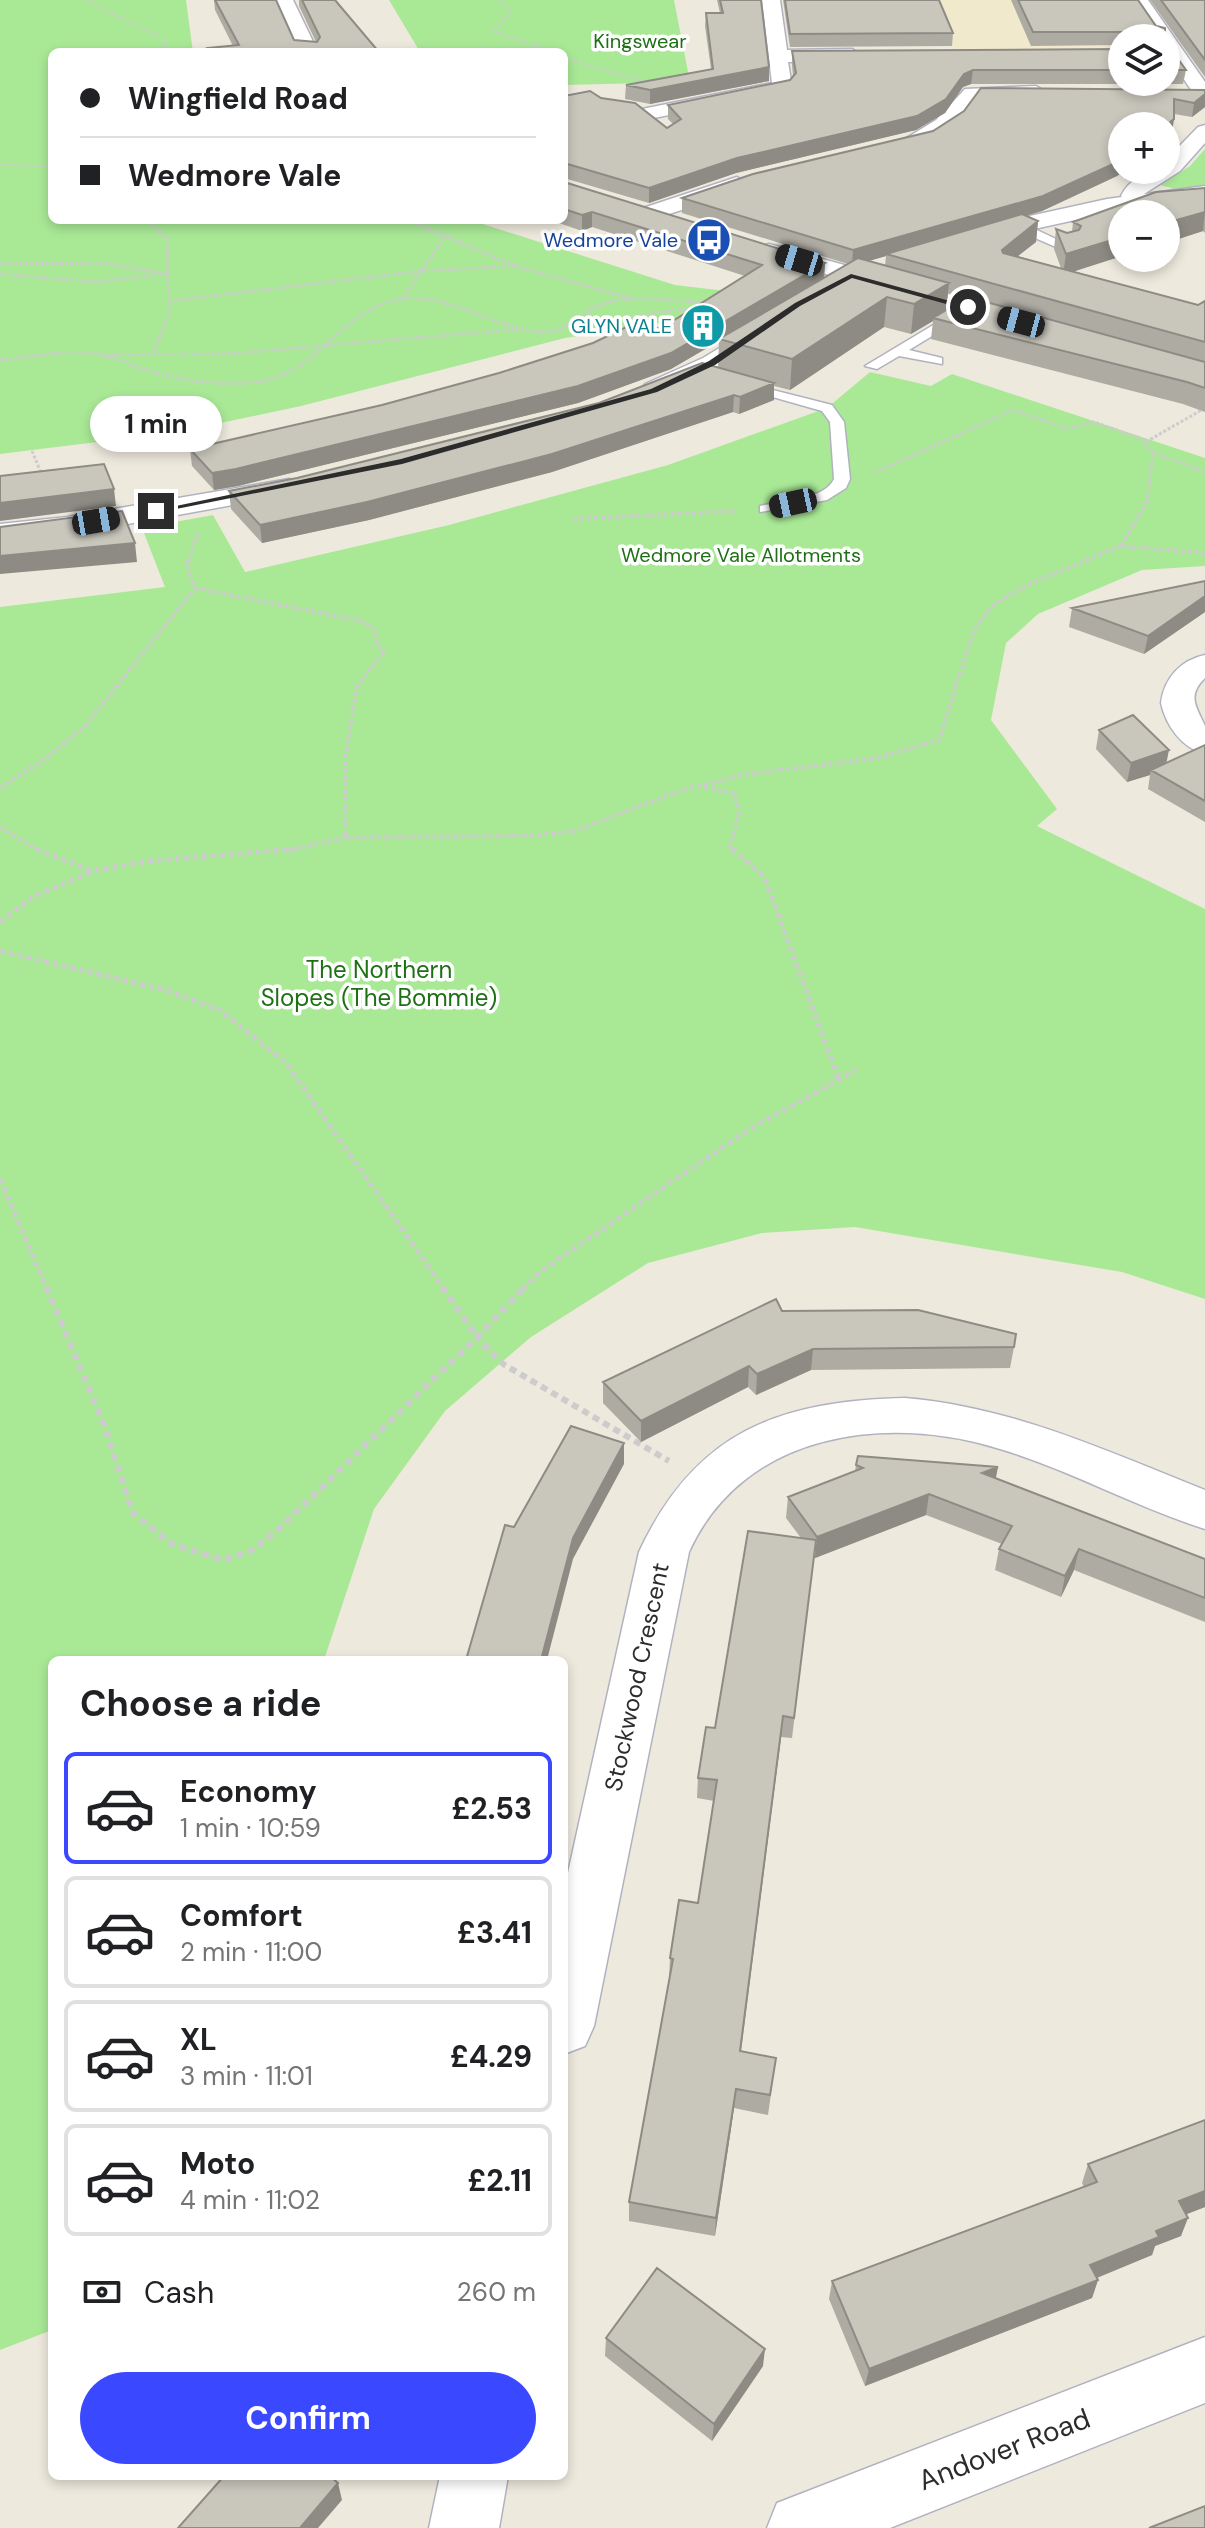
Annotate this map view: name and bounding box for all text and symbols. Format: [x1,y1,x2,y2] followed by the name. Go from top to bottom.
[1108,24,1180,272] map controls
[1108,24,1180,96] button: layers
[593,28,687,54] park label: Kingswear
[128,79,348,118] text: Wingfield Road
[1108,112,1180,184] button: +
[128,156,341,195] text: Wedmore Vale
[1108,200,1180,272] button: −
[685,216,733,264] bus stop icon: Wedmore Vale
[543,227,678,253] place label: Wedmore Vale
[773,242,825,278] car
[950,289,986,325] route start
[679,302,727,350] building icon: GLYN VALE
[995,304,1047,340] car
[571,313,672,339] place label: GLYN VALE
[90,395,222,451] callout: 1 min
[124,407,188,441] text: 1 min
[767,486,819,520] car
[138,493,174,529] route end
[70,505,122,537] car
[621,542,861,568] park label: Wedmore Vale Allotments
[261,954,497,1013] park label: The Northern Slopes (The Bommie)
[597,1560,676,1794] street label: Stockwood Crescent
[80,1680,321,1727] text: Choose a ride
[84,1772,156,1844] icon: car
[180,1772,317,1811] text: Economy
[452,1789,532,1828] text: £2.53
[180,1811,321,1845] text: 1 min · 10:59
[84,1896,156,1968] icon: car
[180,1896,303,1935] text: Comfort
[457,1913,532,1952] text: £3.41
[180,1935,322,1969] text: 2 min · 11:00
[84,2020,156,2092] icon: car
[180,2020,217,2059] text: XL
[450,2037,532,2076] text: £4.29
[180,2059,313,2093] text: 3 min · 11:01
[84,2144,156,2216] icon: car
[180,2144,255,2183] text: Moto
[467,2161,532,2200] text: £2.11
[180,2183,320,2217] text: 4 min · 11:02
[80,2270,124,2314] icon: cash
[144,2273,214,2312] text: Cash
[457,2275,536,2309] text: 260 m
[80,2372,536,2464] button: Confirm
[913,2400,1095,2499] street label: Andover Road

